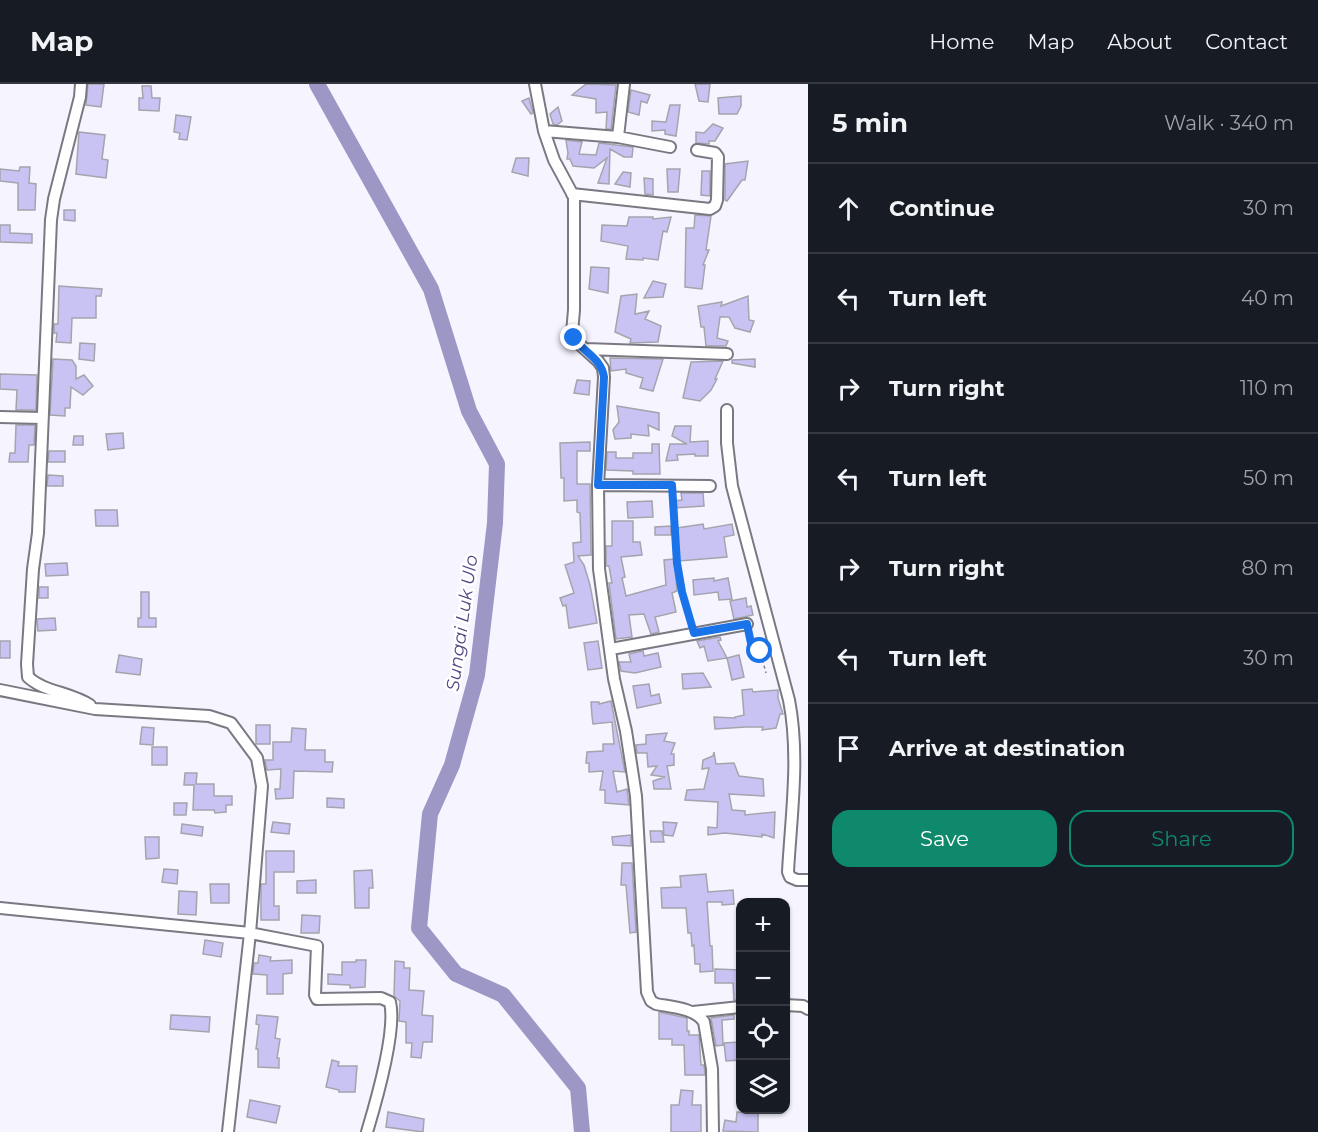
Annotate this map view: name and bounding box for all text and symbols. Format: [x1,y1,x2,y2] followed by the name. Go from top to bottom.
[30,24,93,58] text: Map
[929,29,994,54] text: Home
[1027,29,1074,54] text: Map
[1107,29,1172,54] text: About
[1205,29,1288,54] text: Contact
[832,107,908,139] text: 5 min
[1164,111,1294,135] text: Walk · 340 m
[832,192,865,225] icon: ahead
[889,195,995,222] text: Continue
[1243,196,1294,220] text: 30 m
[832,282,865,315] icon: left
[889,285,987,312] text: Turn left
[1241,286,1294,310] text: 40 m
[560,324,586,350] route end
[832,372,865,405] icon: right
[889,375,1004,402] text: Turn right
[1240,376,1294,400] text: 110 m
[832,462,865,495] icon: left
[889,465,987,492] text: Turn left
[1243,466,1294,490] text: 50 m
[832,552,865,585] icon: right
[442,553,482,693] water label: Sungai Luk Ulo
[889,555,1004,582] text: Turn right
[1242,556,1294,580] text: 80 m
[746,637,772,663] route start
[832,642,865,675] icon: left
[889,645,987,672] text: Turn left
[1243,646,1294,670] text: 30 m
[832,732,865,765] icon: arrive
[889,735,1125,762] text: Arrive at destination
[832,810,1057,867] button: Save
[1069,810,1294,867] button: Share
[736,898,790,1114] map controls
[736,898,790,952] button: +
[736,952,790,1006] button: −
[736,1006,790,1060] button: locate
[736,1060,790,1114] button: layers

